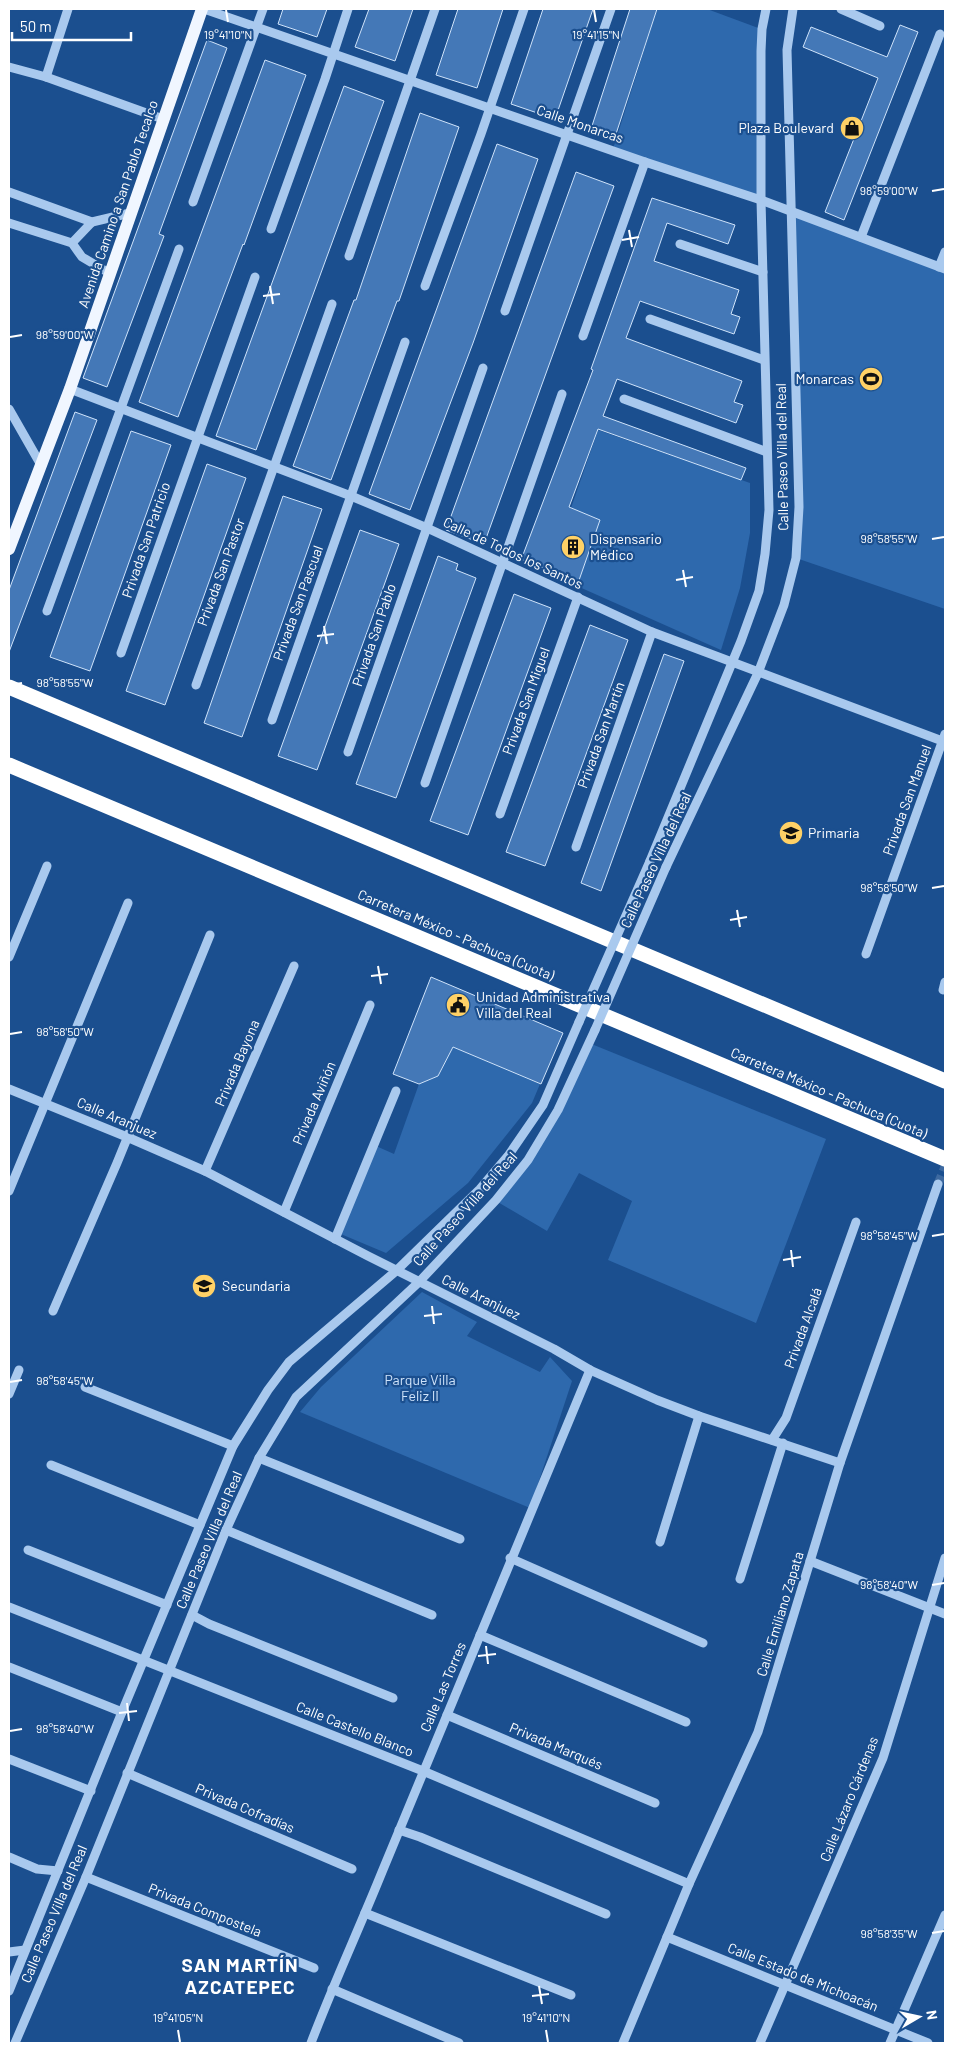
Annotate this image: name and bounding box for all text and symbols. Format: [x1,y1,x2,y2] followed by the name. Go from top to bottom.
[12,10,131,42] scale bar
[20,17,52,35] text: 50 m
[204,27,252,41] text: 19°41'10"N
[572,27,620,41] text: 19°41'15"N
[74,98,161,310] street label: Avenida Camino a San Pablo Tecalco
[534,101,626,146] street label: Calle Monarcas
[839,115,865,141] shop icon: Plaza Boulevard
[738,119,834,136] place label: Plaza Boulevard
[860,183,919,197] text: 98°59'00"W
[36,327,95,341] text: 98°59'00"W
[858,366,884,392] sports icon: Monarcas
[795,370,854,387] place label: Monarcas
[772,383,791,531] street label: Calle Paseo Villa del Real
[118,480,173,600] street label: Privada San Patricio
[441,513,586,592] street label: Calle de Todos los Santos
[193,516,248,628] street label: Privada San Pastor
[590,530,662,563] place label: Dispensario Médico
[860,531,918,545] text: 98°58'55"W
[560,534,586,560] building icon: Dispensario Médico
[269,543,326,663] street label: Privada San Pascual
[348,581,399,689] street label: Privada San Pablo
[498,645,553,757] street label: Privada San Miguel
[36,675,94,689] text: 98°58'55"W
[573,679,628,790] street label: Privada San Martín
[879,742,934,858] street label: Privada San Manuel
[617,789,695,930] street label: Calle Paseo Villa del Real
[778,820,804,846] school or university icon: Primaria
[808,824,860,841] place label: Primaria
[860,880,918,894] text: 98°58'50"W
[355,885,557,984] street label: Carretera México - Pachuca (Cuota)
[476,988,610,1021] place label: Unidad Administrativa Villa del Real
[445,992,471,1018] public building icon: Unidad Administrativa Villa del Real
[211,1017,262,1109] street label: Privada Bayona
[36,1024,94,1038] text: 98°58'50"W
[728,1043,930,1142] street label: Carretera México - Pachuca (Cuota)
[288,1058,339,1147] street label: Privada Aviñón
[75,1093,160,1142] street label: Calle Aranjuez
[409,1148,520,1269] street label: Calle Paseo Villa del Real
[860,1228,918,1242] text: 98°58'45"W
[439,1270,523,1323] street label: Calle Aranjuez
[191,1273,217,1299] school or university icon: Secundaria
[222,1277,291,1294] place label: Secundaria
[780,1285,825,1371] street label: Privada Alcalá
[384,1371,456,1404] park label: Parque Villa Feliz II
[36,1373,94,1387] text: 98°58'45"W
[172,1468,245,1611] street label: Calle Paseo Villa del Real
[752,1549,807,1678] street label: Calle Emiliano Zapata
[860,1577,918,1591] text: 98°58'40"W
[416,1639,469,1734] street label: Calle Las Torres
[294,1697,416,1760] street label: Calle Castello Blanco
[507,1718,606,1773] street label: Privada Marqués
[36,1721,94,1735] text: 98°58'40"W
[816,1734,881,1864] street label: Calle Lázaro Cárdenas
[193,1779,298,1836] street label: Privada Cofradías
[17,1842,90,1985] street label: Calle Paseo Villa del Real
[146,1879,264,1940] street label: Privada Compostela
[860,1926,918,1940] text: 98°58'35"W
[725,1939,881,2015] street label: Calle Estado de Michoacán
[181,1953,299,1998] district label: SAN MARTÍN AZCATEPEC
[894,1992,944,2042] north arrow
[923,2009,941,2021] text: N
[153,2010,203,2024] text: 19°41'05"N
[522,2010,570,2024] text: 19°41'10"N

